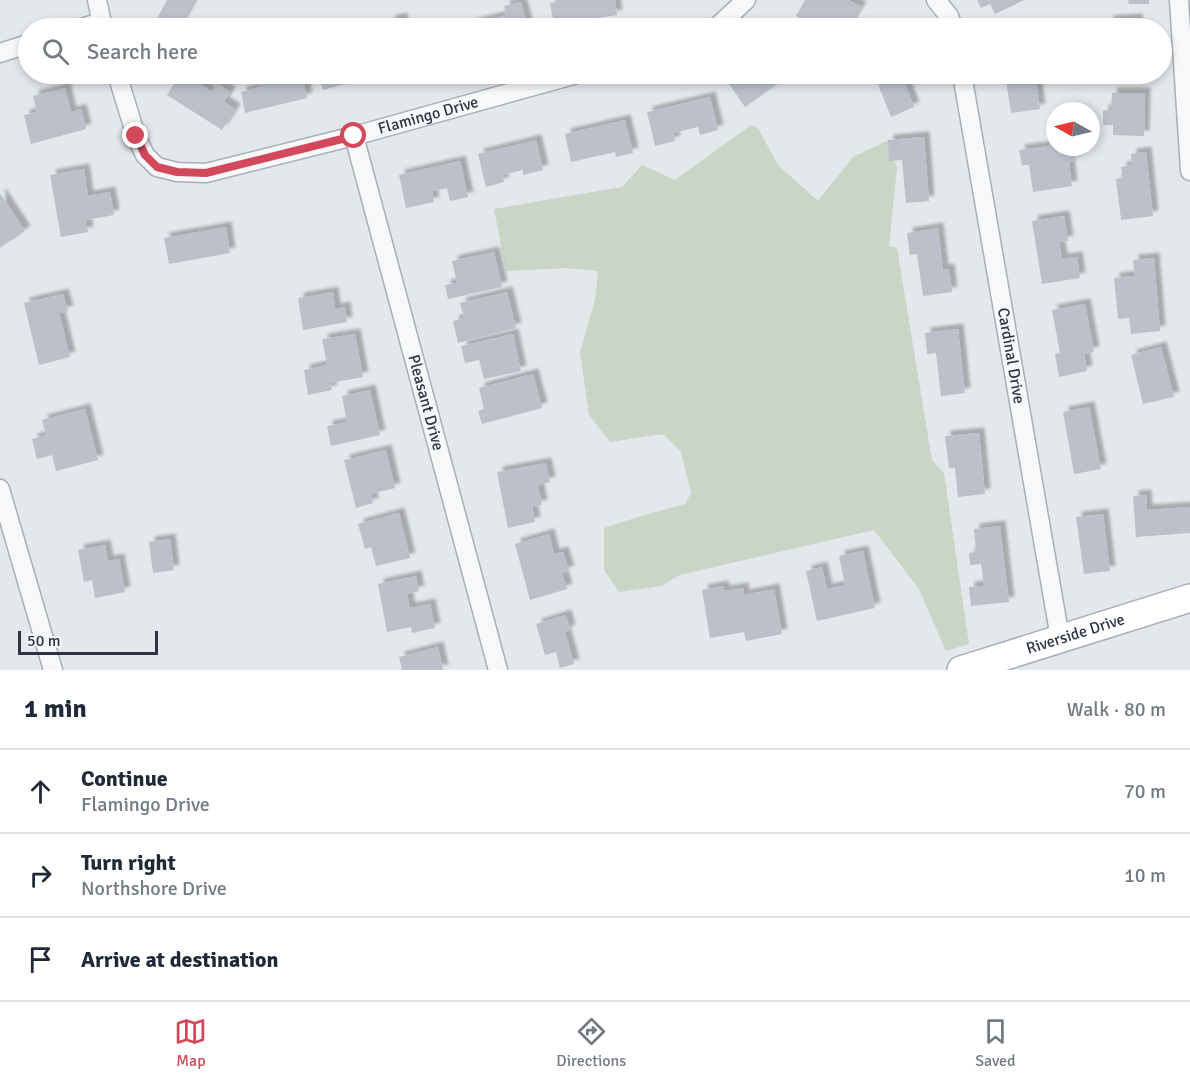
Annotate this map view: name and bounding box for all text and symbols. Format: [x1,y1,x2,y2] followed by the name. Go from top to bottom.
[18,18,1172,84] search box
[39,35,72,68] icon: search
[87,38,198,65] text: Search here
[376,92,481,139] street label: Flamingo Drive
[1046,102,1100,156] north arrow
[122,122,148,148] route end
[340,122,366,148] route start
[993,306,1029,405] street label: Cardinal Drive
[403,352,448,453] street label: Pleasant Drive
[1024,609,1127,659] street label: Riverside Drive
[18,628,158,656] scale bar
[27,631,61,651] text: 50 m
[24,693,87,725] text: 1 min
[1067,697,1166,722] text: Walk · 80 m
[81,765,168,792] text: Continue
[24,775,57,808] icon: ahead
[1124,779,1166,804] text: 70 m
[81,792,210,817] text: Flamingo Drive
[81,849,176,876] text: Turn right
[24,859,57,892] icon: right
[1124,863,1166,888] text: 10 m
[81,876,227,901] text: Northshore Drive
[24,943,57,976] icon: arrive
[81,946,278,973] text: Arrive at destination
[174,1015,207,1071] tab: Map
[556,1015,626,1071] tab: Directions
[975,1015,1016,1071] tab: Saved

